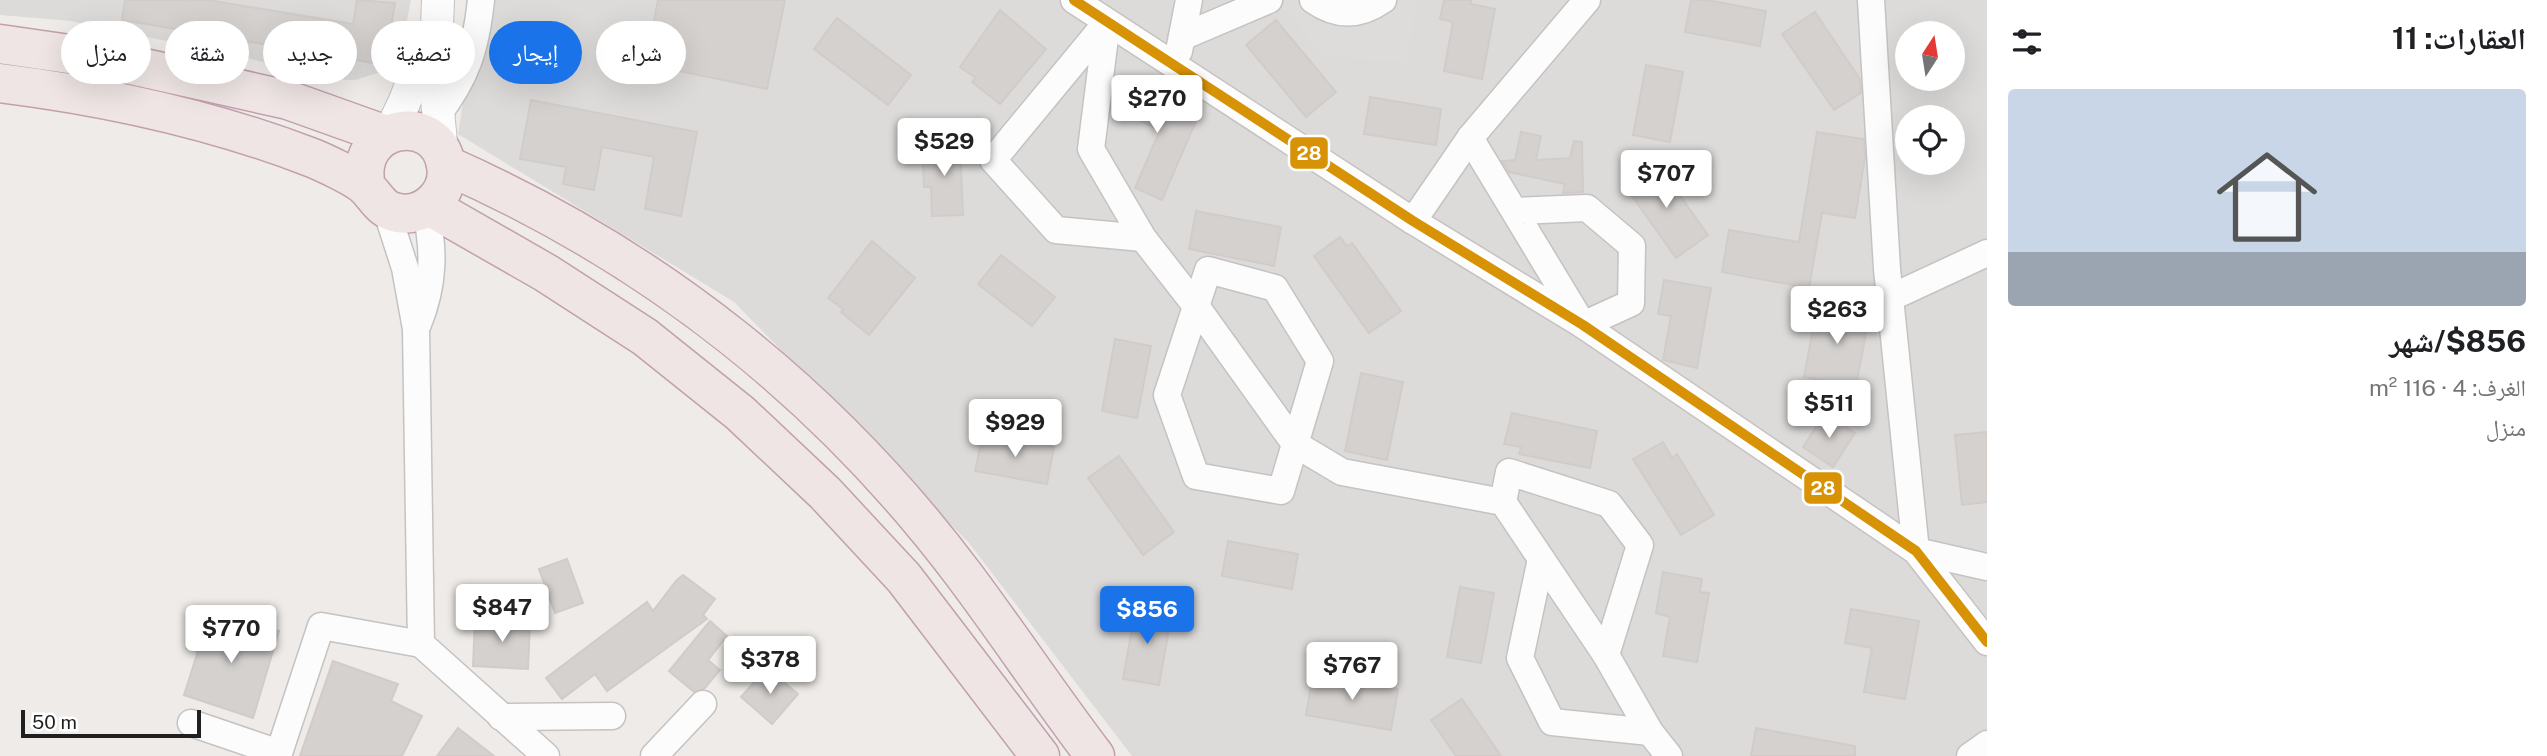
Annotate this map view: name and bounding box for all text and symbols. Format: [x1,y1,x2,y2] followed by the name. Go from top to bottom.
[2392,20,2526,56] text: العقارات: 11
[61,21,151,84] chip: منزل
[165,21,249,84] chip: شقة
[263,21,357,84] chip: جديد
[371,21,475,84] chip: تصفية
[489,21,582,84] chip: إيجار
[596,21,686,84] chip: شراء
[1895,21,1965,91] north arrow
[1895,21,1965,175] map controls
[2008,23,2046,61] icon: filters
[1116,76,1198,135] pin: $270
[1127,84,1187,111] text: $270
[1895,105,1965,175] button: locate
[903,118,985,178] pin: $529
[914,127,974,154] text: $529
[2204,134,2330,260] icon: home
[1289,136,1329,170] line badge: 28
[1297,142,1321,164] text: 28
[1625,150,1707,210] pin: $707
[1637,159,1695,186] text: $707
[1796,286,1878,346] pin: $263
[1807,295,1867,322] text: $263
[2389,323,2526,359] text: $856/شهر
[2369,374,2526,401] text: الغرف: 4 · 116 m²
[1788,380,1870,440] pin: $511
[1804,389,1854,416] text: $511
[974,400,1056,459] pin: $929
[985,408,1045,435] text: $929
[2486,414,2526,441] text: منزل
[1803,471,1843,505] line badge: 28
[1811,477,1835,499] text: 28
[461,584,543,644] pin: $847
[1106,586,1188,646] pin: $856
[472,593,532,620] text: $847
[1116,595,1178,622] text: $856
[190,606,272,665] pin: $770
[201,614,261,641] text: $770
[729,636,811,696] pin: $378
[1311,642,1393,702] pin: $767
[740,645,800,672] text: $378
[1322,651,1382,678] text: $767
[21,707,201,739] scale bar
[32,711,77,733] text: 50 m

